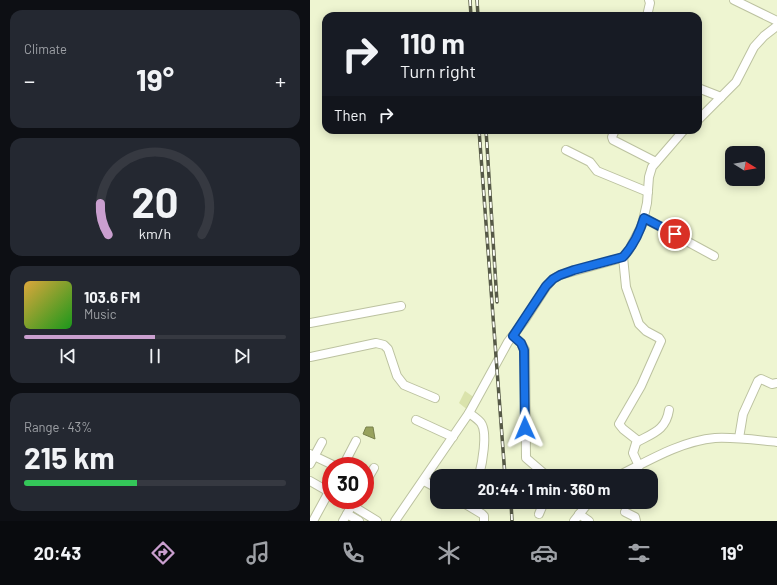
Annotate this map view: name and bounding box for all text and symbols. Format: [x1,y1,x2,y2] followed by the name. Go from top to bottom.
[400,26,465,60] text: 110 m
[334,28,386,80] icon: right
[24,41,67,57] text: Climate
[400,60,476,82] text: Turn right
[136,61,174,97] text: 19°
[24,67,35,93] text: −
[275,67,286,93] text: +
[375,104,397,126] icon: right
[334,106,367,124] text: Then
[725,146,765,186] north arrow
[725,146,765,186] map controls
[131,175,179,225] text: 20
[658,217,692,251] pin
[664,223,686,245] icon: arrive
[139,224,171,241] text: km/h
[84,288,140,306] text: 103.6 FM
[84,306,117,322] text: Music
[57,345,79,367] icon: previous
[144,345,166,367] icon: pause
[231,345,253,367] icon: next
[504,407,546,449] position arrow
[24,419,92,435] text: Range · 43%
[24,439,114,475] text: 215 km
[322,457,374,509] speed limit sign: 30
[478,480,610,498] text: 20:44 · 1 min · 360 m
[149,539,177,567] icon: directions
[244,539,272,567] icon: music
[339,539,367,567] icon: phone
[435,539,463,567] icon: climate
[530,539,558,567] icon: car
[625,539,653,567] icon: filters
[34,542,81,564] text: 20:43
[721,542,743,564] text: 19°

